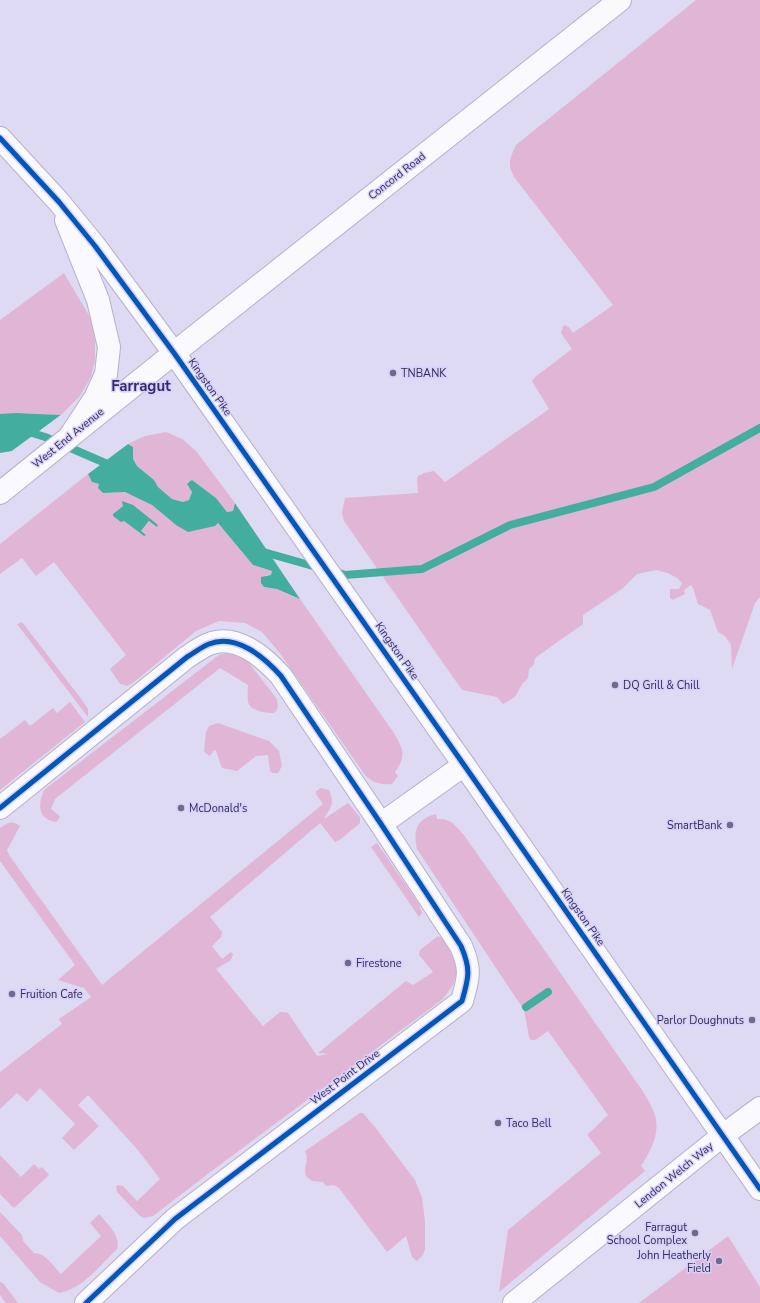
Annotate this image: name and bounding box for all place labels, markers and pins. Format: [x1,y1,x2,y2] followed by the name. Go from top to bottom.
[401,366,447,381] place label: TNBANK
[388,368,398,378] marker: TNBANK
[623,678,700,693] place label: DQ Grill & Chill
[610,680,620,690] marker: DQ Grill & Chill
[189,801,247,816] place label: McDonald's
[176,803,186,813] marker: McDonald's
[667,818,722,833] place label: SmartBank
[725,820,735,830] marker: SmartBank
[356,956,402,971] place label: Firestone
[343,958,353,968] marker: Firestone
[20,987,83,1002] place label: Fruition Cafe
[7,989,17,999] marker: Fruition Cafe
[657,1013,744,1028] place label: Parlor Doughnuts
[747,1015,757,1025] marker: Parlor Doughnuts
[506,1116,552,1131] place label: Taco Bell
[493,1118,503,1128] marker: Taco Bell
[607,1220,687,1248] place label: Farragut School Complex
[690,1228,700,1238] marker: Farragut School Complex
[636,1248,711,1276] place label: John Heatherly Field
[714,1256,724,1266] marker: John Heatherly Field

